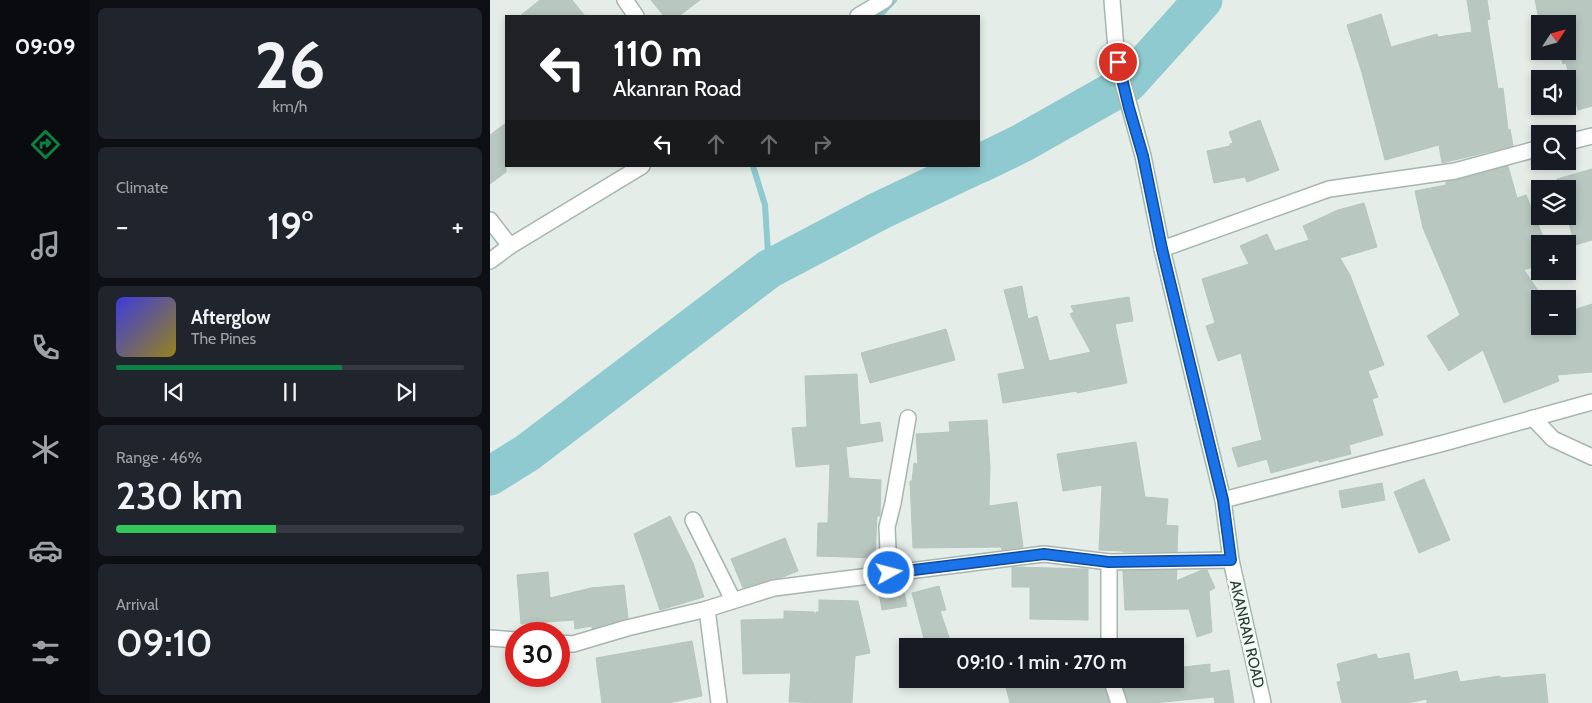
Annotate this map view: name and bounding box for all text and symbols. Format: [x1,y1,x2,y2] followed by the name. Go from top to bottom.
[1531,15,1576,60] north arrow
[1531,15,1576,335] map controls
[255,25,325,104] text: 26
[613,32,702,75] text: 110 m
[15,33,75,60] text: 09:09
[530,35,595,100] icon: left
[1097,41,1139,83] pin
[1104,48,1132,76] icon: arrive
[1531,70,1576,115] button: sound
[613,75,741,102] text: Akanran Road
[272,97,308,116] text: km/h
[1531,125,1576,170] button: search
[28,127,63,162] icon: directions
[649,130,677,158] icon: left
[702,130,730,158] icon: ahead
[755,130,783,158] icon: ahead
[808,130,836,158] icon: right
[116,178,168,197] text: Climate
[1531,180,1576,225] button: layers
[267,202,313,249] text: 19°
[116,209,128,243] text: −
[452,209,464,243] text: +
[28,228,63,263] icon: music
[1531,235,1576,280] button: +
[1531,290,1576,335] button: −
[191,306,271,329] text: Afterglow
[191,329,256,348] text: The Pines
[28,330,63,365] icon: phone
[160,378,188,406] icon: previous
[276,378,304,406] icon: pause
[392,378,420,406] icon: next
[28,432,63,467] icon: climate
[116,448,202,467] text: Range · 46%
[116,472,243,519] text: 230 km
[28,533,63,568] icon: car
[862,546,914,598] position arrow
[1226,578,1268,690] street label: AKANRAN ROAD
[116,595,159,614] text: Arrival
[116,619,213,666] text: 09:10
[505,622,570,687] speed limit sign: 30
[28,635,63,670] icon: filters
[956,651,1127,674] text: 09:10 · 1 min · 270 m

